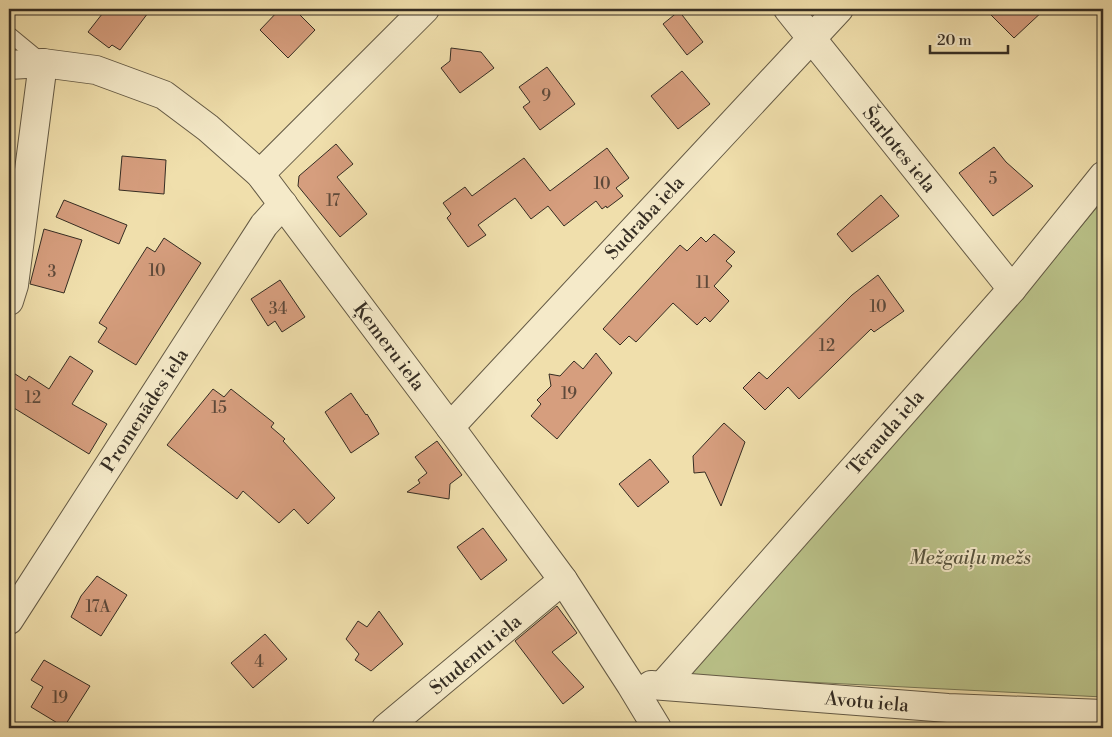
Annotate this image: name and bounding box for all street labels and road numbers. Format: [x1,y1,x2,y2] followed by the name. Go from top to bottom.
[857,101,942,198] street label: Šarlotes iela
[600,171,690,265] street label: Sudraba iela
[347,298,430,396] street label: Ķemeru iela
[96,344,194,477] street label: Promenādes iela
[842,385,930,480] street label: Tērauda iela
[425,609,527,700] street label: Studentu iela
[823,686,910,718] street label: Avotu iela

